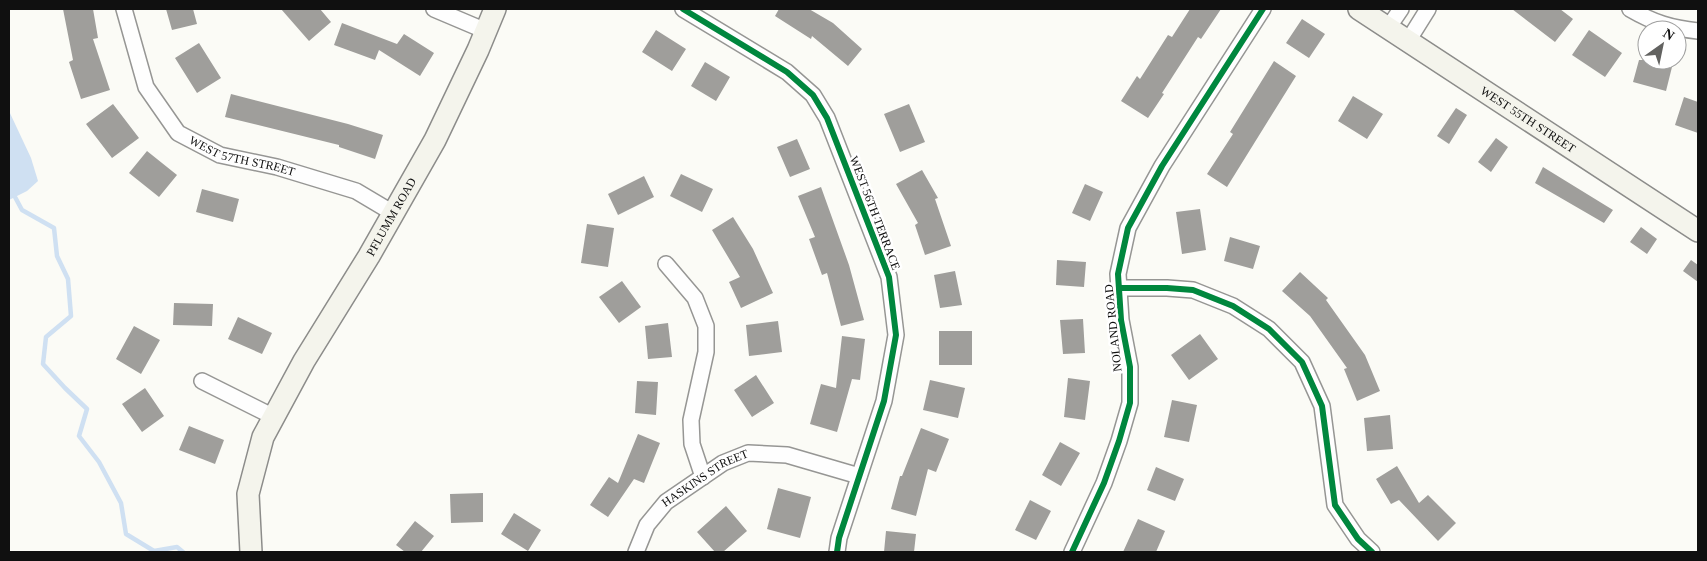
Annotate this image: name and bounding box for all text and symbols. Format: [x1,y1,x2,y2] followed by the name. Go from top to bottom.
[1637,20,1687,70] north arrow
[1660,25,1677,44] text: N
[1478,84,1579,156] street label: WEST 55TH STREET
[187,133,297,179] street label: WEST 57TH STREET
[847,154,903,272] street label: WEST 56TH TERRACE
[364,175,419,258] street label: PFLUMM ROAD
[1101,283,1125,372] street label: NOLAND ROAD
[659,446,751,510] street label: HASKINS STREET

